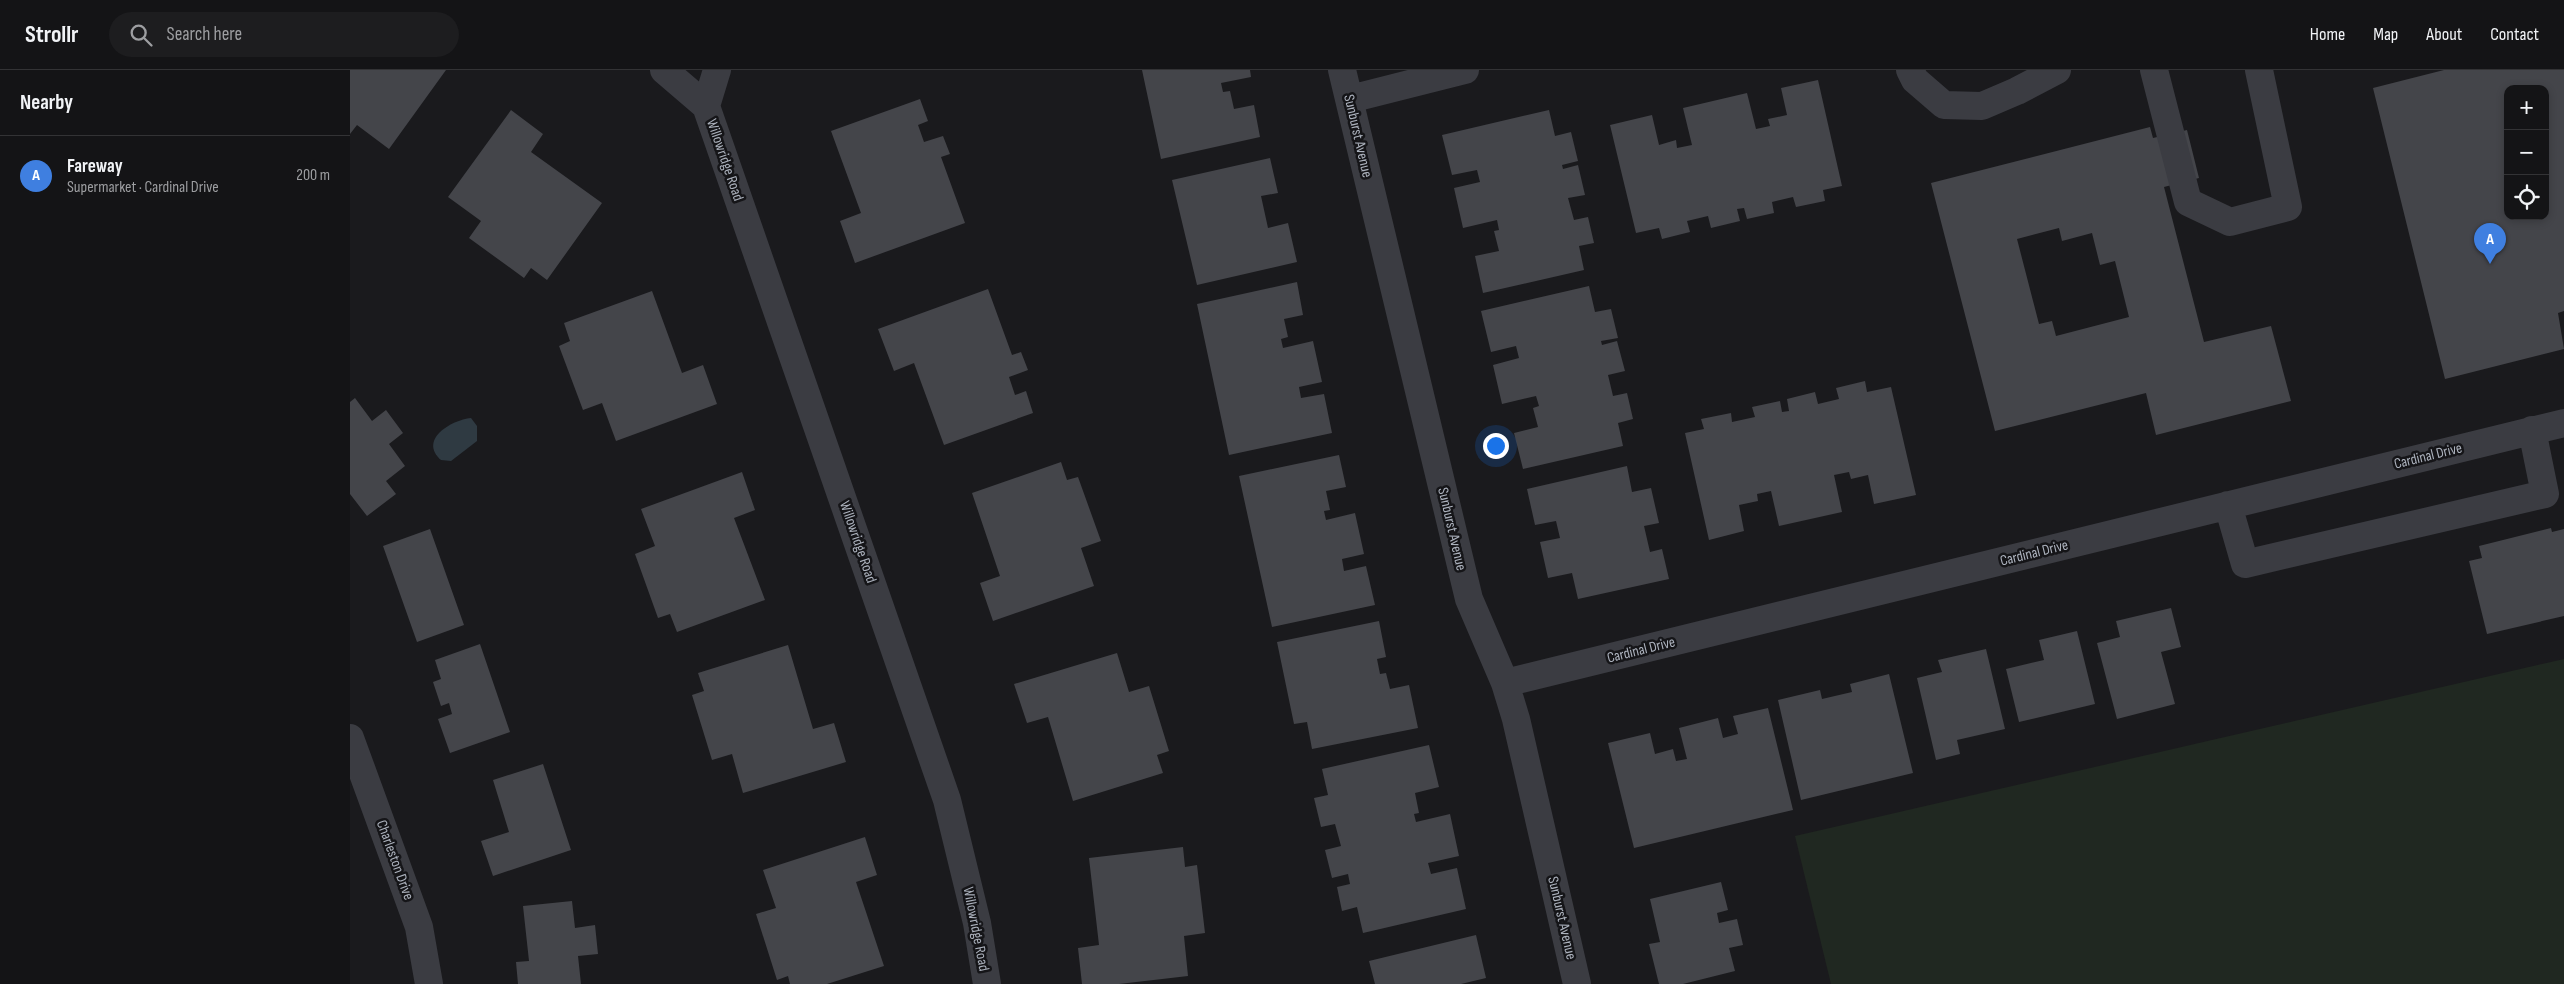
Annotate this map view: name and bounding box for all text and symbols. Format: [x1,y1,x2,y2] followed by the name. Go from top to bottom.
[109,12,459,57] search box
[25,20,79,49] text: Strollr
[127,21,155,49] icon: search
[167,23,242,46] text: Search here
[2310,24,2345,45] text: Home
[2373,24,2398,45] text: Map
[2426,24,2462,45] text: About
[2490,24,2539,45] text: Contact
[2504,85,2549,220] map controls
[2504,85,2549,130] button: +
[20,90,73,115] text: Nearby
[1339,93,1377,179] street label: Sunburst Avenue
[702,117,748,203] street label: Willowridge Road
[2504,130,2549,175] button: −
[67,155,123,178] text: Fareway
[32,166,40,185] text: A
[296,166,330,185] text: 200 m
[2504,175,2549,220] button: locate
[67,178,219,197] text: Supermarket · Cardinal Drive
[2474,223,2506,264] pin: A
[1483,433,1509,459] your location
[2392,438,2464,474] street label: Cardinal Drive
[1433,486,1471,572] street label: Sunburst Avenue
[835,499,881,585] street label: Willowridge Road
[1998,535,2070,571] street label: Cardinal Drive
[1605,632,1677,668] street label: Cardinal Drive
[372,817,418,903] street label: Charleston Drive
[1543,875,1581,961] street label: Sunburst Avenue
[959,885,993,973] street label: Willowridge Road

